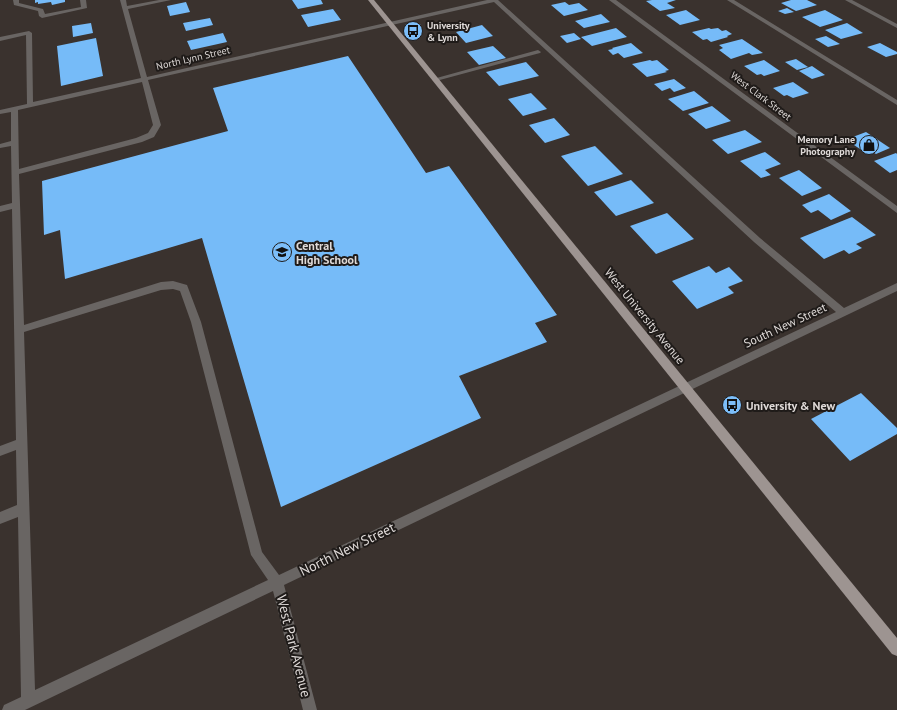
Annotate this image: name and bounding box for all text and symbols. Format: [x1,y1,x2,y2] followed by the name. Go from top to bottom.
[427,19,470,44] place label: University & Lynn
[402,20,424,42] bus stop icon: University & Lynn
[155,43,232,73] street label: North Lynn Street
[728,69,795,123] street label: West Clark Street
[797,133,855,158] place label: Memory Lane Photography
[858,134,880,156] shop icon: Memory Lane Photography
[296,238,358,267] place label: Central High School
[271,241,293,263] school or university icon: Central High School
[602,265,688,367] street label: West University Avenue
[741,299,829,351] street label: South New Street
[721,394,743,416] bus stop icon: University & New
[746,398,836,413] place label: University & New
[296,518,398,580] street label: North New Street
[273,593,315,699] street label: West Park Avenue

